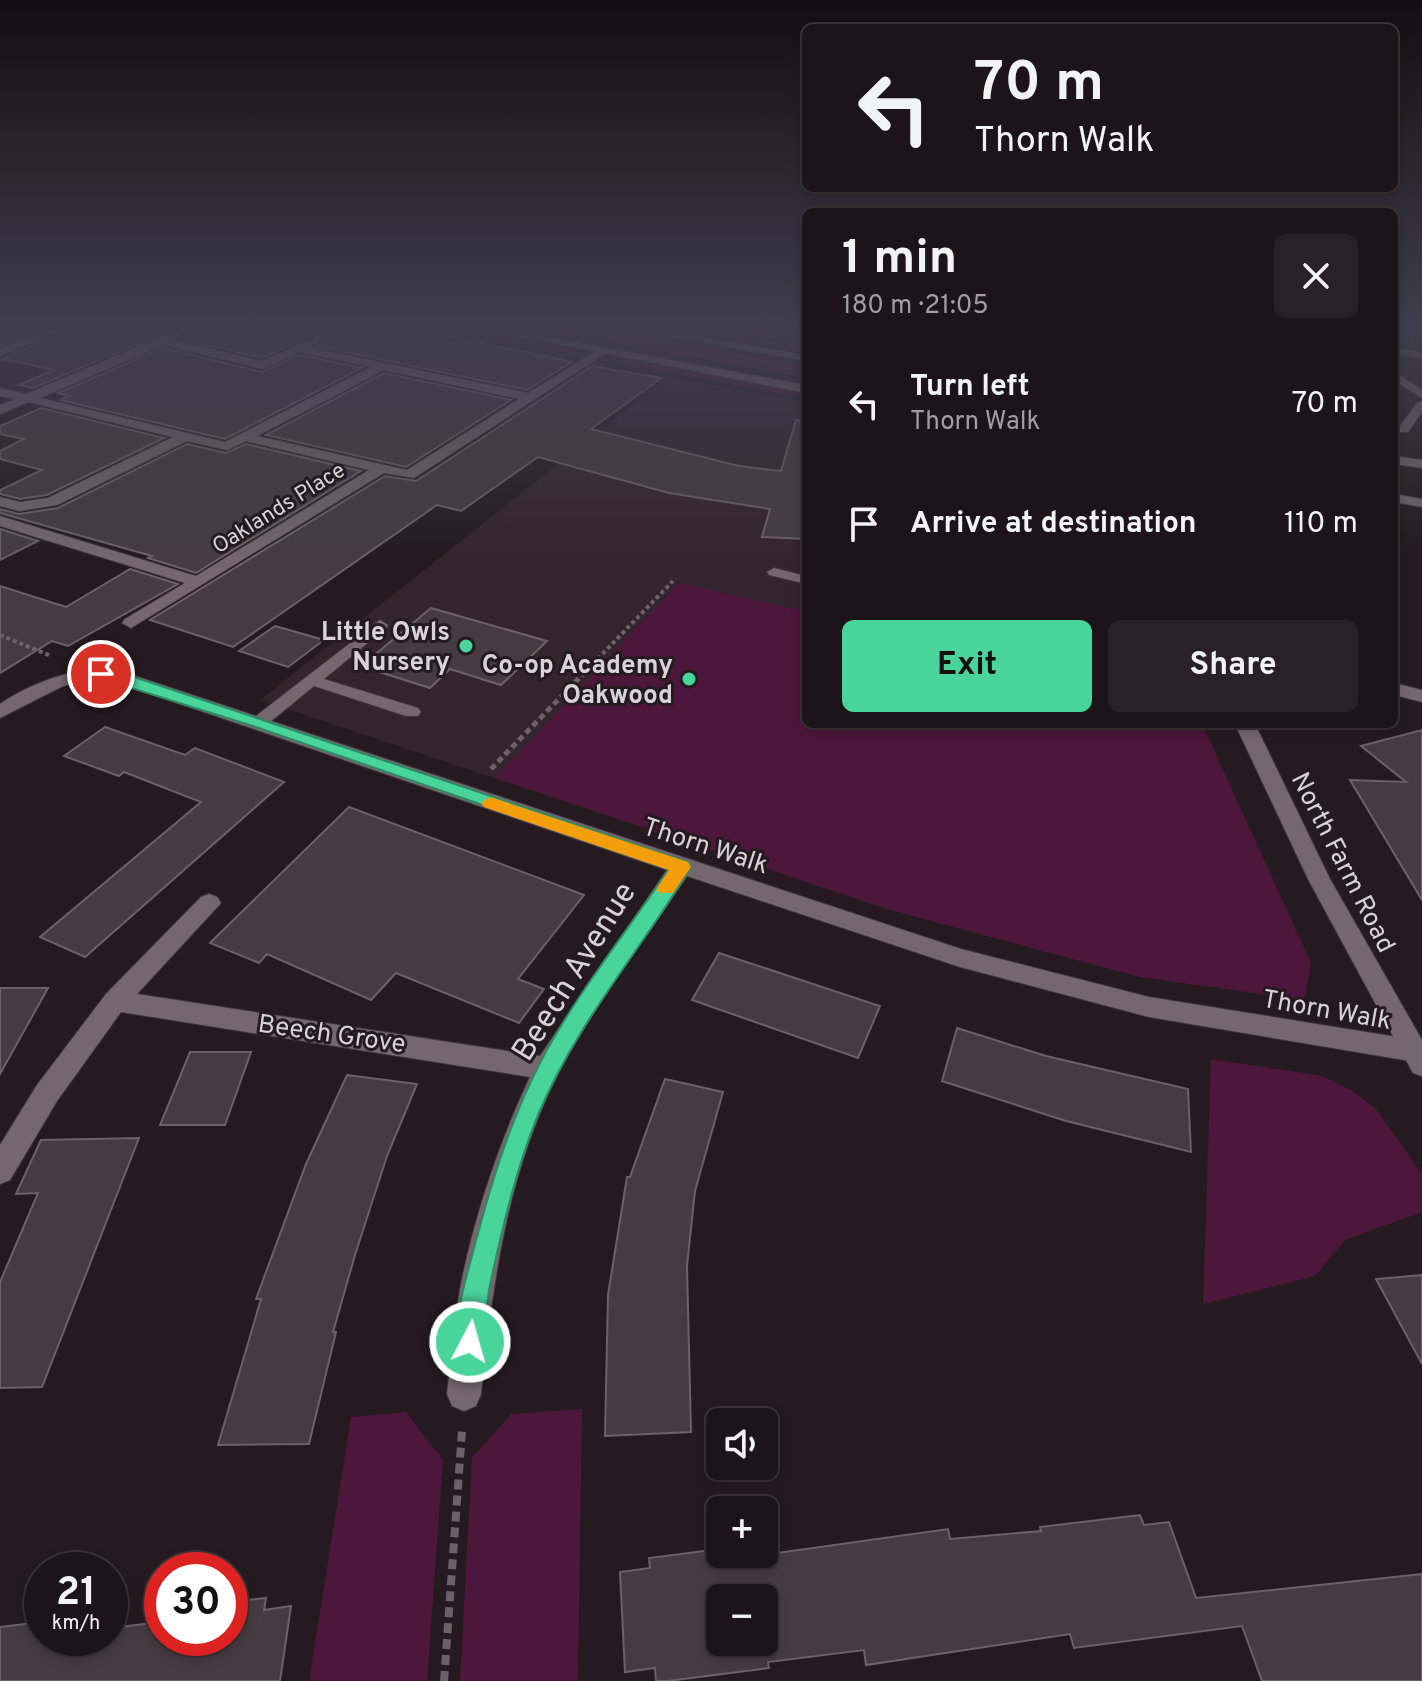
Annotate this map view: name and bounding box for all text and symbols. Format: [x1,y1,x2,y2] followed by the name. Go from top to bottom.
[974,50,1104,120] text: 70 m
[842,56,946,160] icon: left
[974,119,1154,165] text: Thorn Walk
[842,230,957,290] text: 1 min
[1274,234,1358,318] button: close
[842,290,989,323] text: 180 m · 21:05
[910,369,1030,406] text: Turn left
[842,382,886,426] icon: left
[1292,386,1358,423] text: 70 m
[910,406,1040,439] text: Thorn Walk
[208,457,351,561] street label: Oaklands Place
[842,502,886,546] icon: arrive
[910,506,1196,543] text: Arrive at destination
[1284,506,1358,543] text: 110 m
[321,617,450,680] place label: Little Owls Nursery
[842,620,1092,712] button: Exit
[1108,620,1358,712] button: Share
[457,637,475,655] marker: Little Owls Nursery
[67,640,135,708] pin
[482,650,673,713] place label: Co-op Academy Oakwood
[79,652,123,696] icon: arrive
[680,670,698,688] marker: Co-op Academy Oakwood
[1282,767,1401,959] street label: North Farm Road
[638,812,772,883] street label: Thorn Walk
[505,875,647,1070] street label: Beech Avenue
[1260,984,1394,1039] street label: Thorn Walk
[256,1009,408,1062] street label: Beech Grove
[428,1300,512,1384] position arrow
[706,1408,778,1656] map controls
[706,1408,778,1480] button: sound
[706,1496,778,1568] button: +
[144,1552,248,1656] speed limit sign: 30
[56,1569,96,1619] text: 21
[706,1584,778,1656] button: −
[52,1611,100,1637] text: km/h

